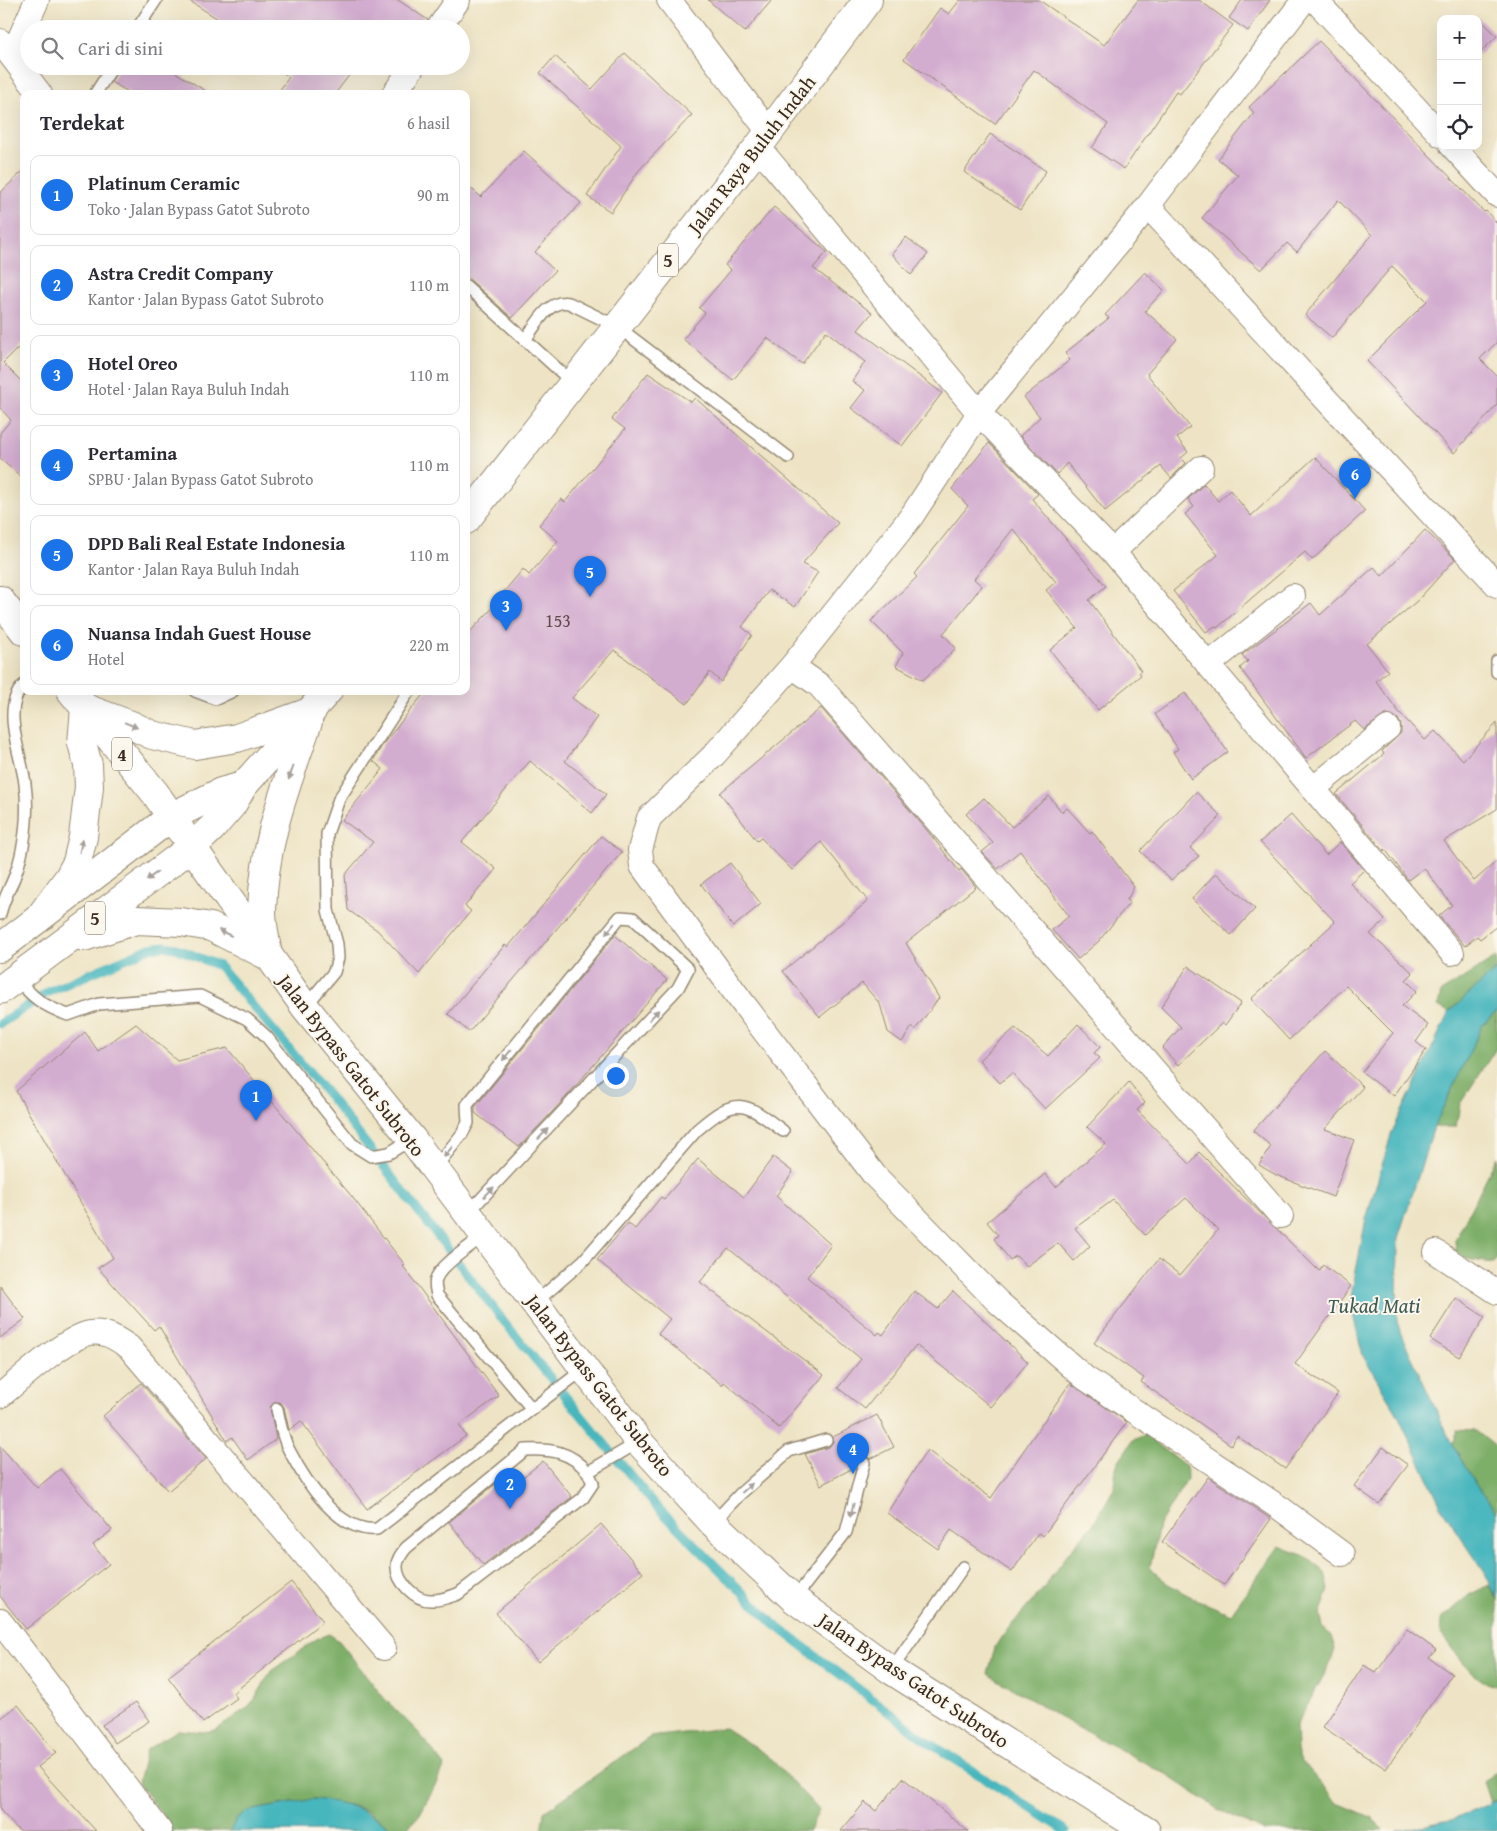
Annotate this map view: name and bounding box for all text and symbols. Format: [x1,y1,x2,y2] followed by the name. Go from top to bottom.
[1437,15,1482,150] map controls
[1437,15,1482,60] button: +
[20,20,470,75] search box
[38,34,66,62] icon: search
[78,34,163,62] text: Cari di sini
[1437,60,1482,105] button: −
[678,69,822,242] street label: Jalan Raya Buluh Indah
[1437,105,1482,150] button: locate
[40,107,124,138] text: Terdekat
[407,111,450,135] text: 6 hasil
[88,169,240,197] text: Platinum Ceramic
[53,183,61,207] text: 1
[417,183,449,207] text: 90 m
[88,197,310,221] text: Toko · Jalan Bypass Gatot Subroto
[658,244,678,276] road number: 5
[88,259,273,287] text: Astra Credit Company
[53,273,61,297] text: 2
[409,273,449,297] text: 110 m
[88,287,324,311] text: Kantor · Jalan Bypass Gatot Subroto
[88,349,178,377] text: Hotel Oreo
[53,363,61,387] text: 3
[409,363,449,387] text: 110 m
[88,377,289,401] text: Hotel · Jalan Raya Buluh Indah
[88,439,177,467] text: Pertamina
[53,453,61,477] text: 4
[409,453,449,477] text: 110 m
[1339,458,1371,499] pin: 6
[88,467,313,491] text: SPBU · Jalan Bypass Gatot Subroto
[88,529,345,557] text: DPD Bali Real Estate Indonesia
[53,543,61,567] text: 5
[409,543,449,567] text: 110 m
[574,556,606,597] pin: 5
[88,557,299,581] text: Kantor · Jalan Raya Buluh Indah
[490,590,522,631] pin: 3
[545,607,571,634] house number: 153
[88,619,311,647] text: Nuansa Indah Guest House
[53,633,61,657] text: 6
[409,633,449,657] text: 220 m
[88,647,124,671] text: Hotel
[124,722,138,730] one-way arrow
[112,738,132,771] road number: 4
[286,766,294,781] one-way arrow
[77,839,85,854] one-way arrow
[145,871,159,881] one-way arrow
[85,901,105,934] road number: 5
[605,923,616,936] one-way arrow
[218,929,232,937] one-way arrow
[270,965,433,1162] street label: Jalan Bypass Gatot Subroto
[648,1009,660,1021] one-way arrow
[502,1048,513,1061] one-way arrow
[603,1063,629,1089] your location
[240,1080,272,1121] pin: 1
[537,1129,549,1141] one-way arrow
[443,1146,454,1158] one-way arrow
[483,1186,495,1198] one-way arrow
[518,1285,681,1482] street label: Jalan Bypass Gatot Subroto
[1328,1290,1421,1321] water label: Tukad Mati
[837,1433,869,1474] pin: 4
[494,1468,526,1509] pin: 2
[741,1482,753,1494] one-way arrow
[848,1503,856,1518] one-way arrow
[810,1604,1015,1755] street label: Jalan Bypass Gatot Subroto

